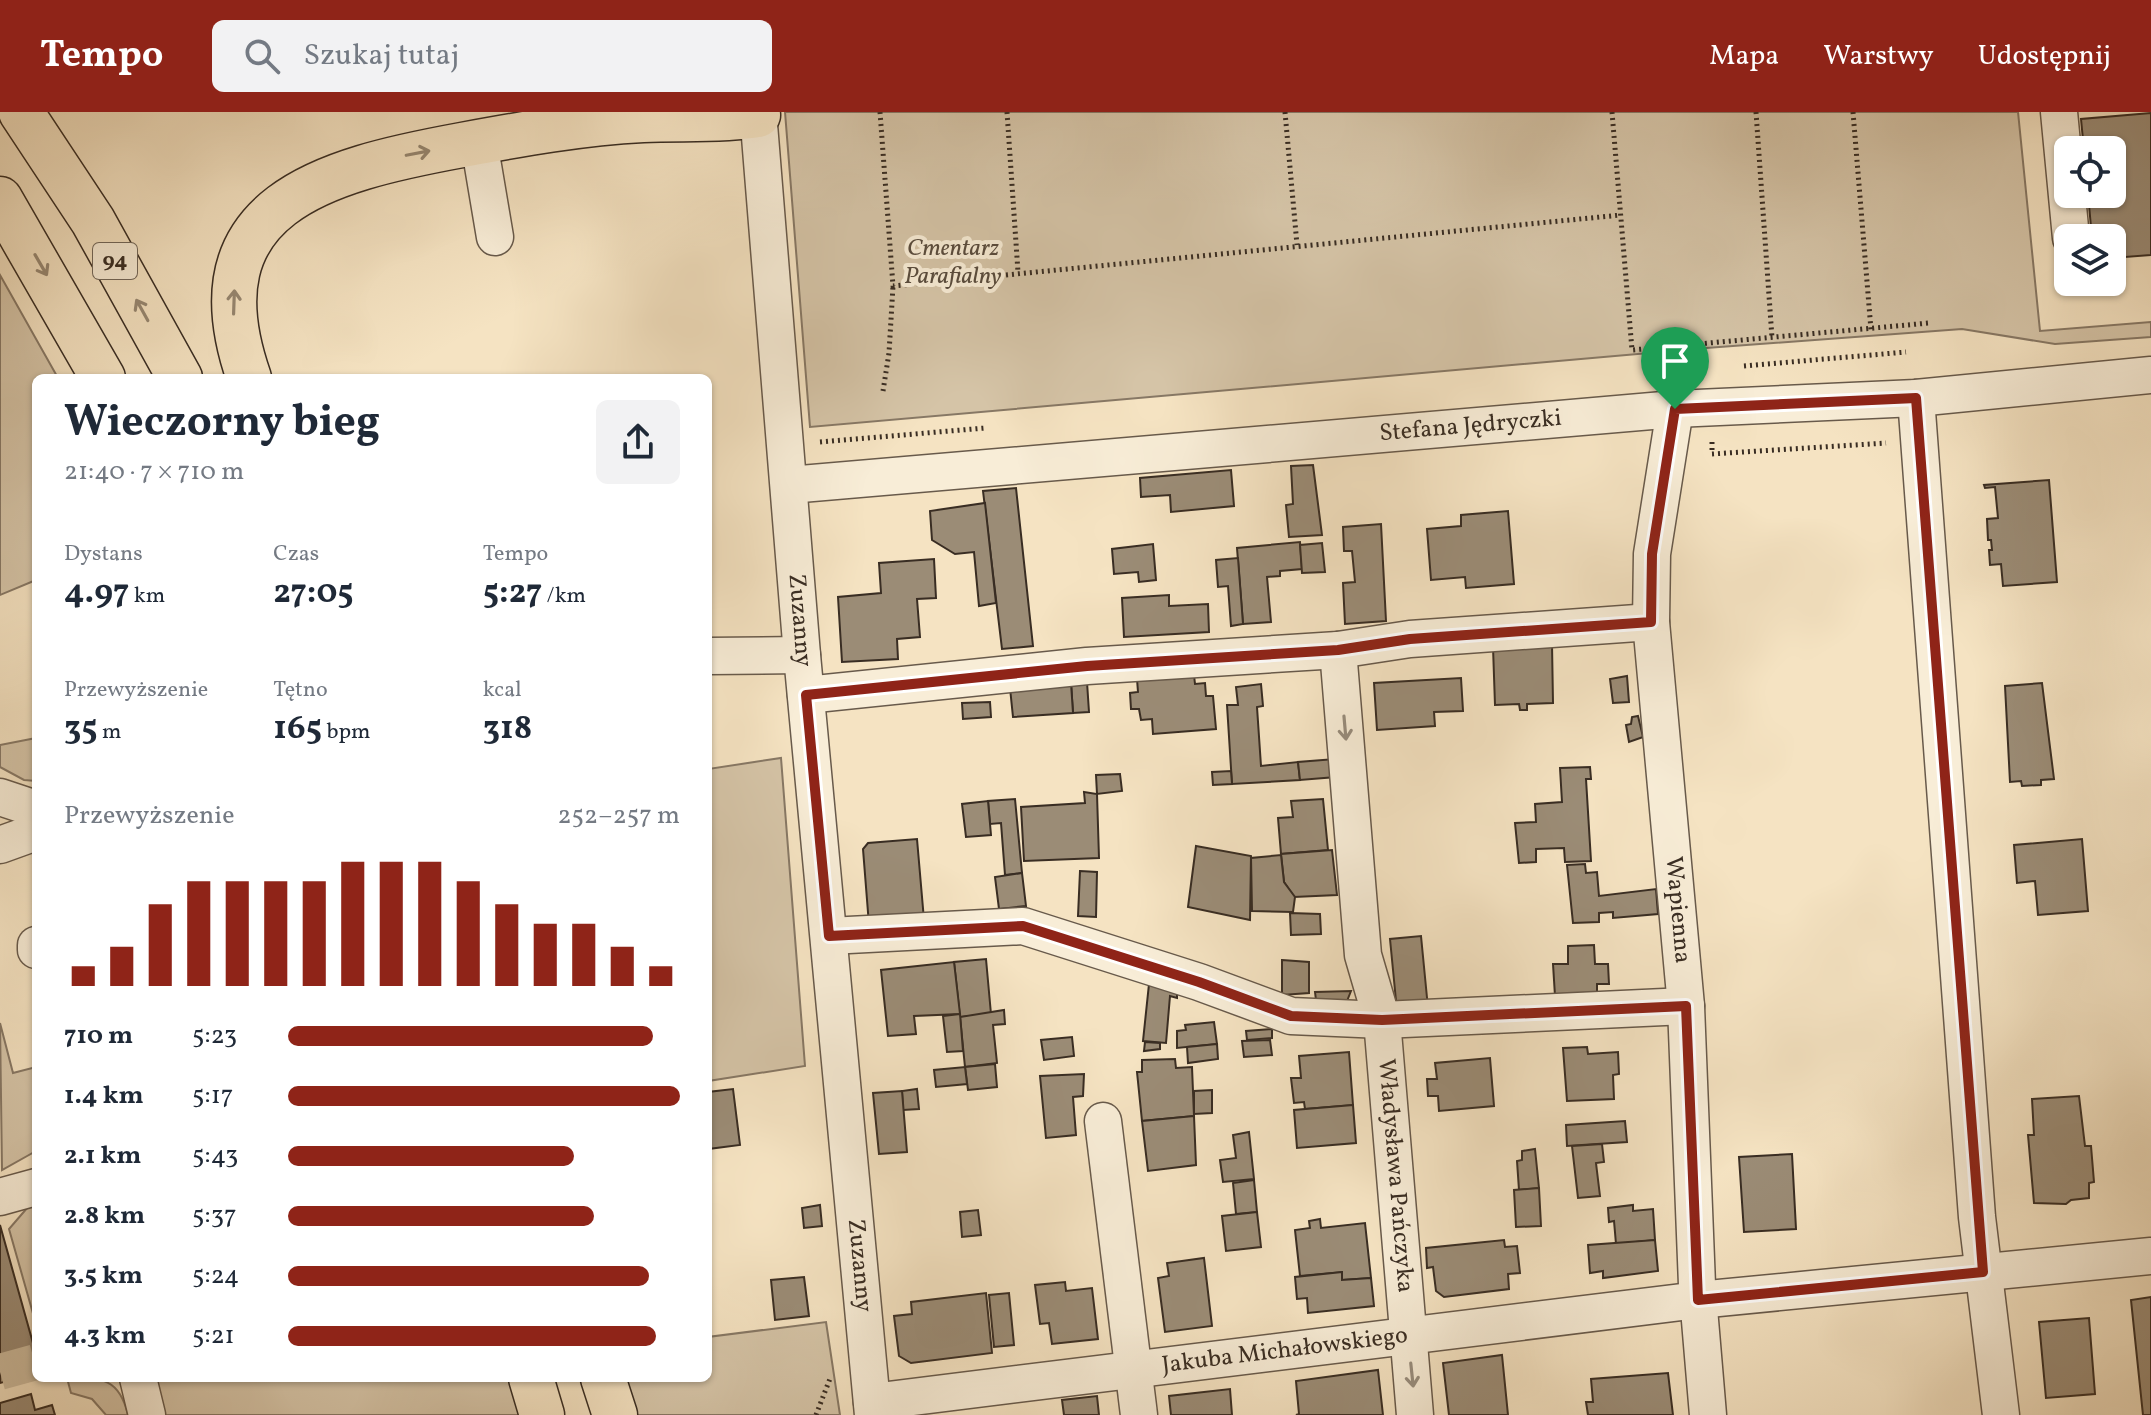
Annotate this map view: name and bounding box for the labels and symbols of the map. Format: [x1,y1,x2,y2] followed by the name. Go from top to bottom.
[405,145,430,160] one-way arrow
[904,232,1002,294] park label: Cmentarz Parafialny
[93,243,137,279] road number: 94
[34,253,49,277] one-way arrow
[227,289,242,316] one-way arrow
[134,298,150,322] one-way arrow
[1641,327,1709,409] pin
[1378,402,1563,451] street label: Stefana Jędryczki
[778,572,820,668] street label: Zuzanny
[1337,714,1352,741] one-way arrow
[1655,855,1699,965] street label: Wapienna
[1368,1057,1422,1294] street label: Władysława Pańczyka
[838,1217,880,1314] street label: Zuzanny
[1160,1319,1410,1383] street label: Jakuba Michałowskiego
[1404,1361,1419,1388] one-way arrow

